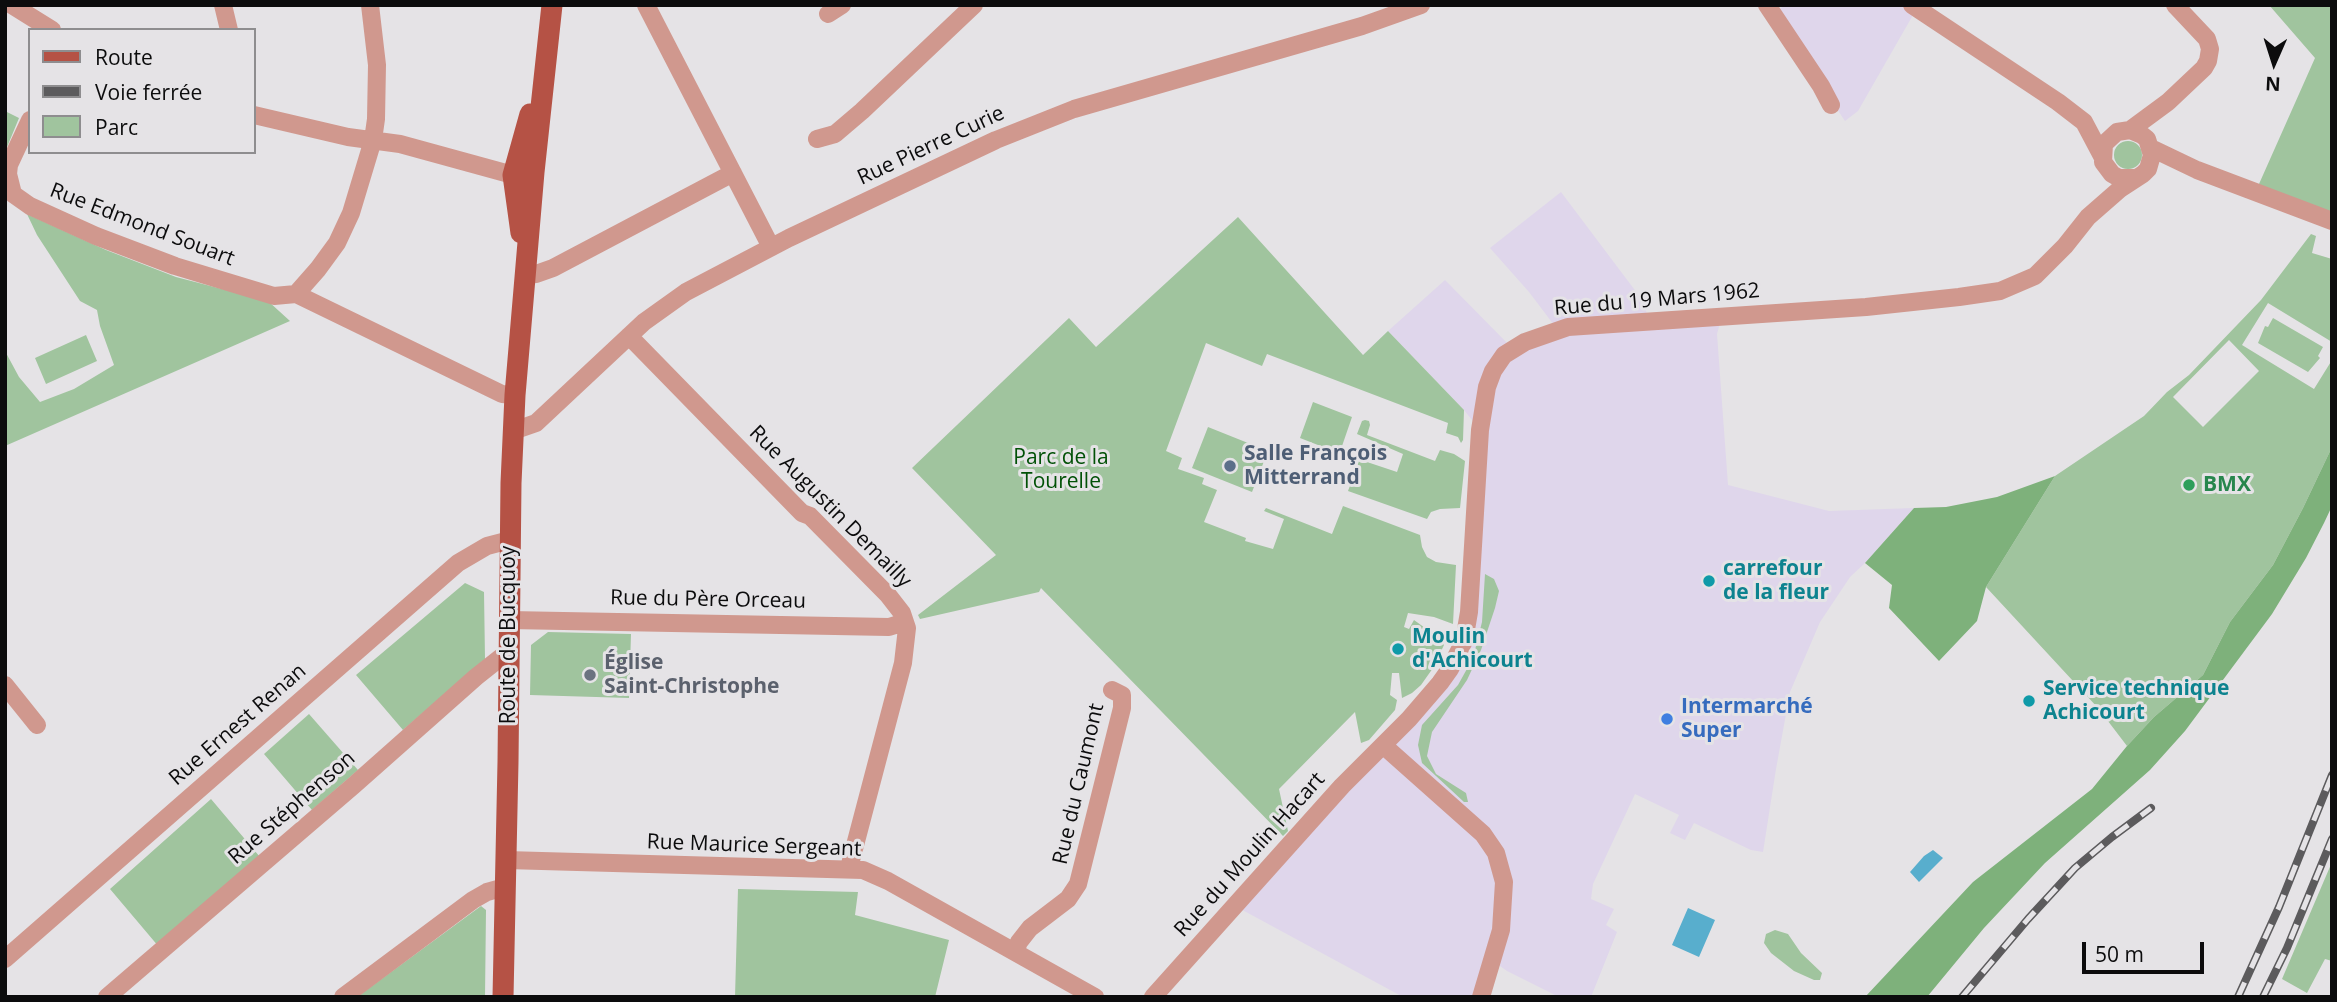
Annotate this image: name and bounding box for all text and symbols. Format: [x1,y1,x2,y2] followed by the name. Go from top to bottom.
[28,28,256,154] legend
[2239,28,2309,98] north arrow
[95,43,153,71] text: Route
[2265,71,2281,97] text: N
[95,78,202,106] text: Voie ferrée
[854,101,1008,191] street label: Rue Pierre Curie
[95,113,138,141] text: Parc
[46,178,238,272] street label: Rue Edmond Souart
[1553,278,1761,322] street label: Rue du 19 Mars 1962
[744,421,916,593] street label: Rue Augustin Demailly
[1244,441,1387,491] place label: Salle François Mitterrand
[1013,445,1109,495] park label: Parc de la Tourelle
[1222,458,1238,474] marker: Salle François Mitterrand
[2203,472,2251,498] place label: BMX
[2181,477,2197,493] marker: BMX
[496,546,522,724] street label: Route de Bucquoy
[1723,556,1829,606] place label: carrefour de la fleur
[1701,573,1717,589] marker: carrefour de la fleur
[610,586,806,614] street label: Rue du Père Orceau
[1412,624,1533,674] place label: Moulin d'Achicourt
[1390,641,1406,657] marker: Moulin d'Achicourt
[604,650,780,700] place label: Église Saint-Christophe
[164,659,312,791] street label: Rue Ernest Renan
[582,667,598,683] marker: Église Saint-Christophe
[2043,676,2229,726] place label: Service technique Achicourt
[2021,693,2037,709] marker: Service technique Achicourt
[1681,694,1813,744] place label: Intermarché Super
[1048,701,1110,867] street label: Rue du Caumont
[1659,711,1675,727] marker: Intermarché Super
[223,746,361,870] street label: Rue Stéphenson
[1170,768,1330,942] street label: Rue du Moulin Hacart
[646,830,862,862] street label: Rue Maurice Sergeant
[2085,928,2208,972] scale bar
[2095,940,2144,968] text: 50 m

